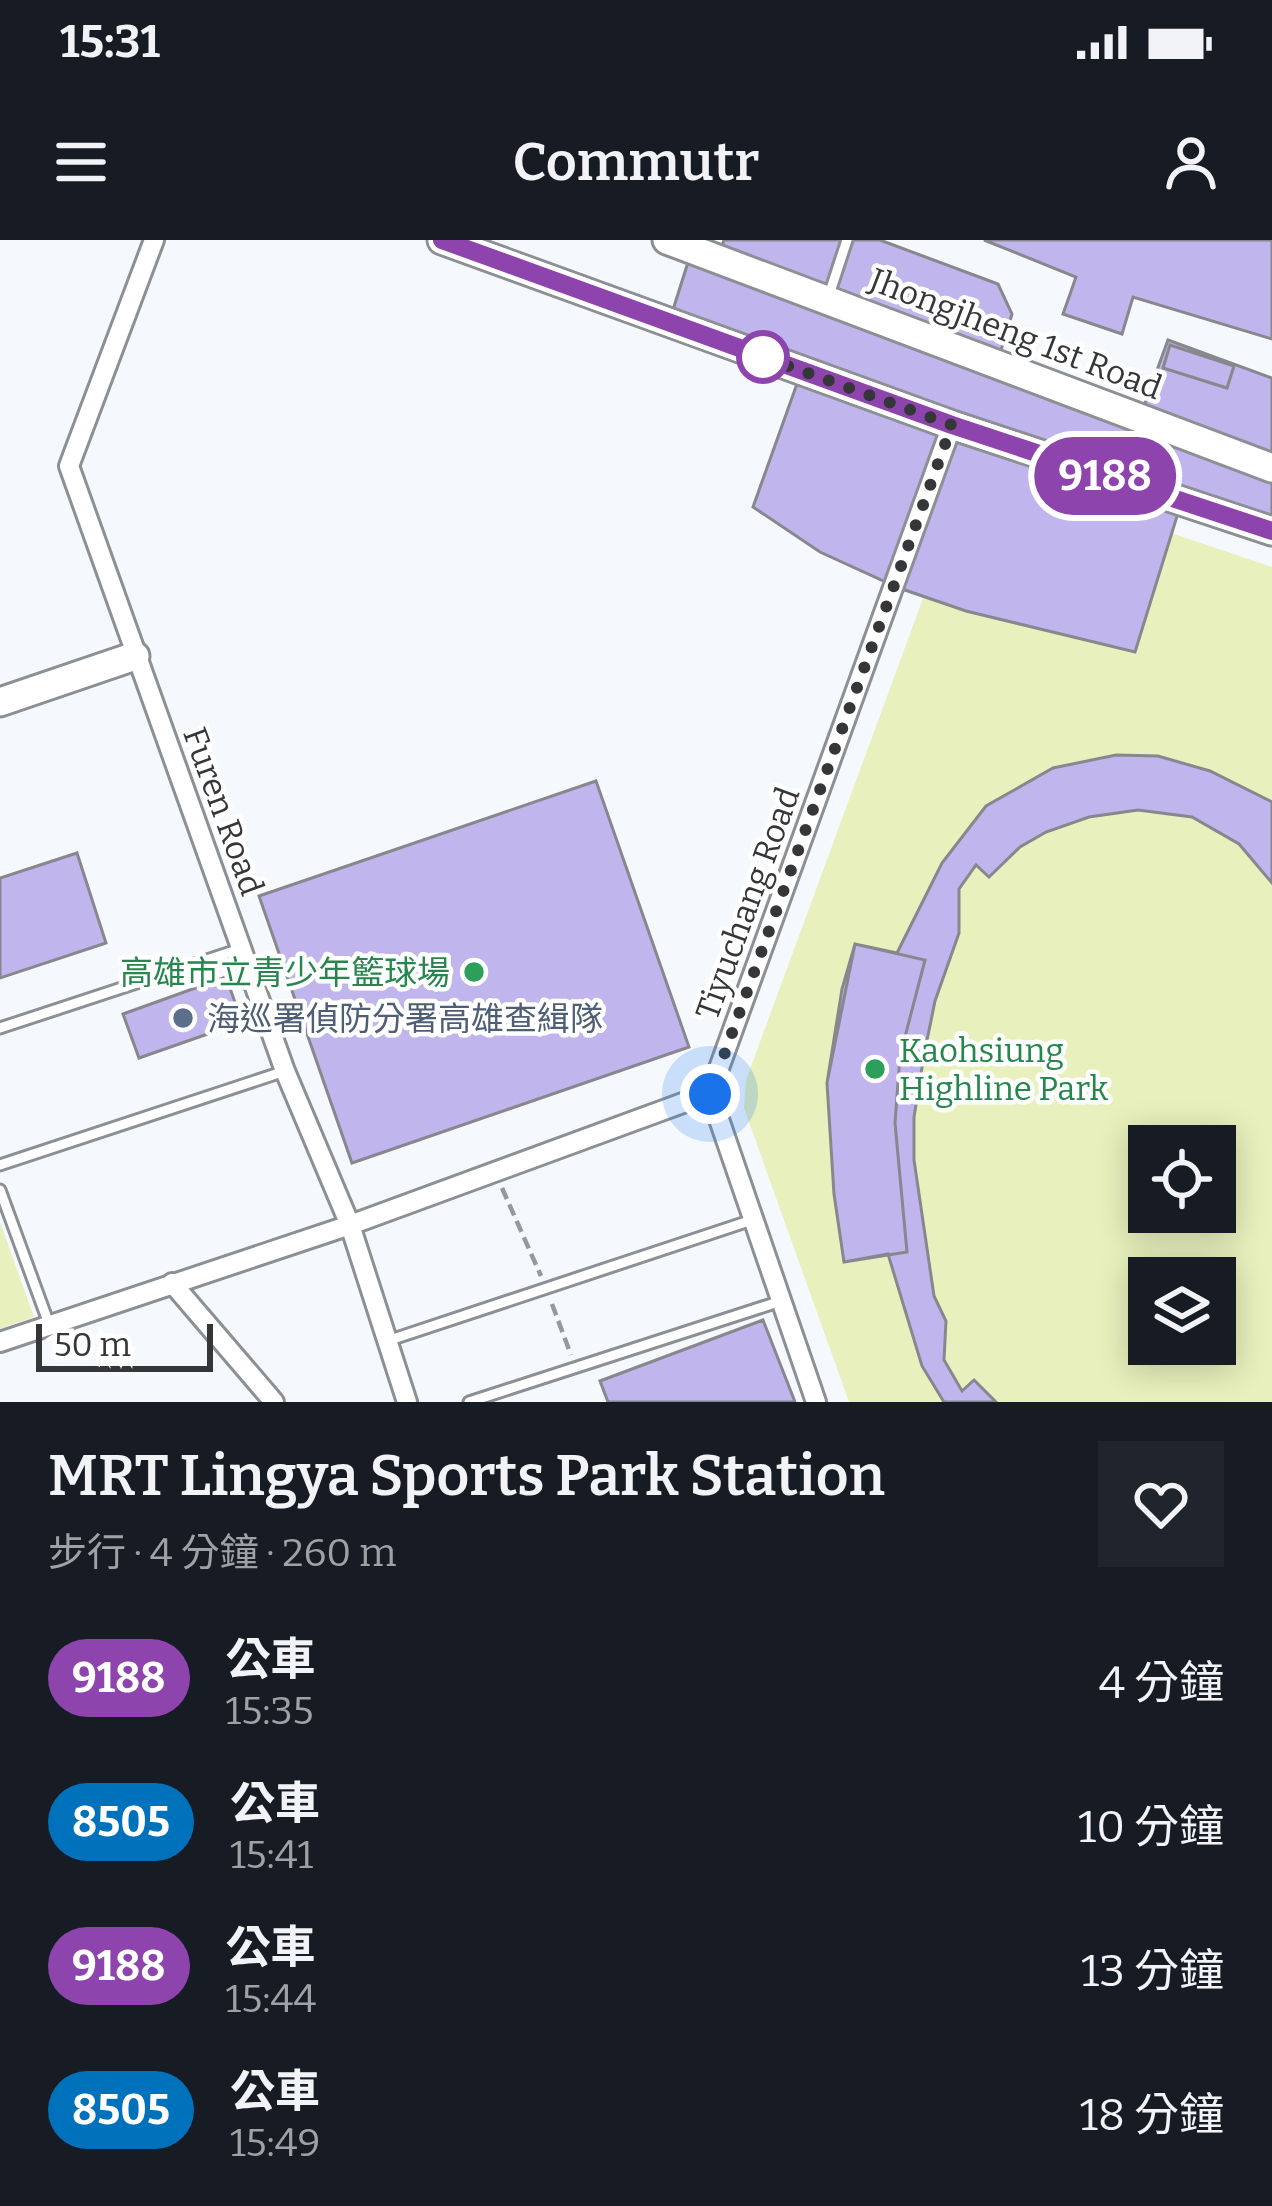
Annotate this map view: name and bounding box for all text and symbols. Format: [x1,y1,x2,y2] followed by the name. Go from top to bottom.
[60,15,160,69] text: 15:31
[48,129,114,195] icon: menu
[1158,129,1224,195] icon: person
[513,130,759,194] text: Commutr
[863,259,1167,408] street label: Jhongjheng 1st Road
[738,332,788,382] unlabelled marker
[1021,437,1189,515] line badge: 9188
[1058,451,1152,501] text: 9188
[174,722,272,901] street label: Furen Road
[687,782,809,1025] street label: Tiyuchang Road
[120,953,450,993] place label: 高雄市立青少年籃球場
[461,959,487,985] marker: 高雄市立青少年籃球場
[207,999,603,1039] place label: 海巡署偵防分署高雄查緝隊
[170,1005,196,1031] marker: 海巡署偵防分署高雄查緝隊
[899,1031,1108,1109] place label: Kaohsiung Highline Park
[862,1056,888,1082] marker: Kaohsiung Highline Park
[680,1064,740,1124] your location
[1128,1125,1236,1365] map controls
[1128,1125,1236,1233] button: locate
[1128,1257,1236,1365] button: layers
[36,1318,213,1371] scale bar
[54,1325,131,1365] text: 50 m
[1098,1441,1224,1567] button: heart
[48,1442,885,1510] text: MRT Lingya Sports Park Station
[48,1530,396,1576] text: 步行 · 4 分鐘 · 260 m
[226,1633,316,1687] text: 公車
[72,1653,166,1703] text: 9188
[1099,1656,1224,1710] text: 4 分鐘
[226,1688,314,1734] text: 15:35
[230,1777,320,1831] text: 公車
[72,1797,170,1847] text: 8505
[1078,1800,1224,1854] text: 10 分鐘
[230,1832,313,1878] text: 15:41
[226,1921,316,1975] text: 公車
[72,1941,166,1991] text: 9188
[1081,1944,1224,1998] text: 13 分鐘
[226,1976,316,2022] text: 15:44
[230,2065,320,2119] text: 公車
[72,2085,170,2135] text: 8505
[1080,2088,1224,2142] text: 18 分鐘
[230,2120,320,2166] text: 15:49

